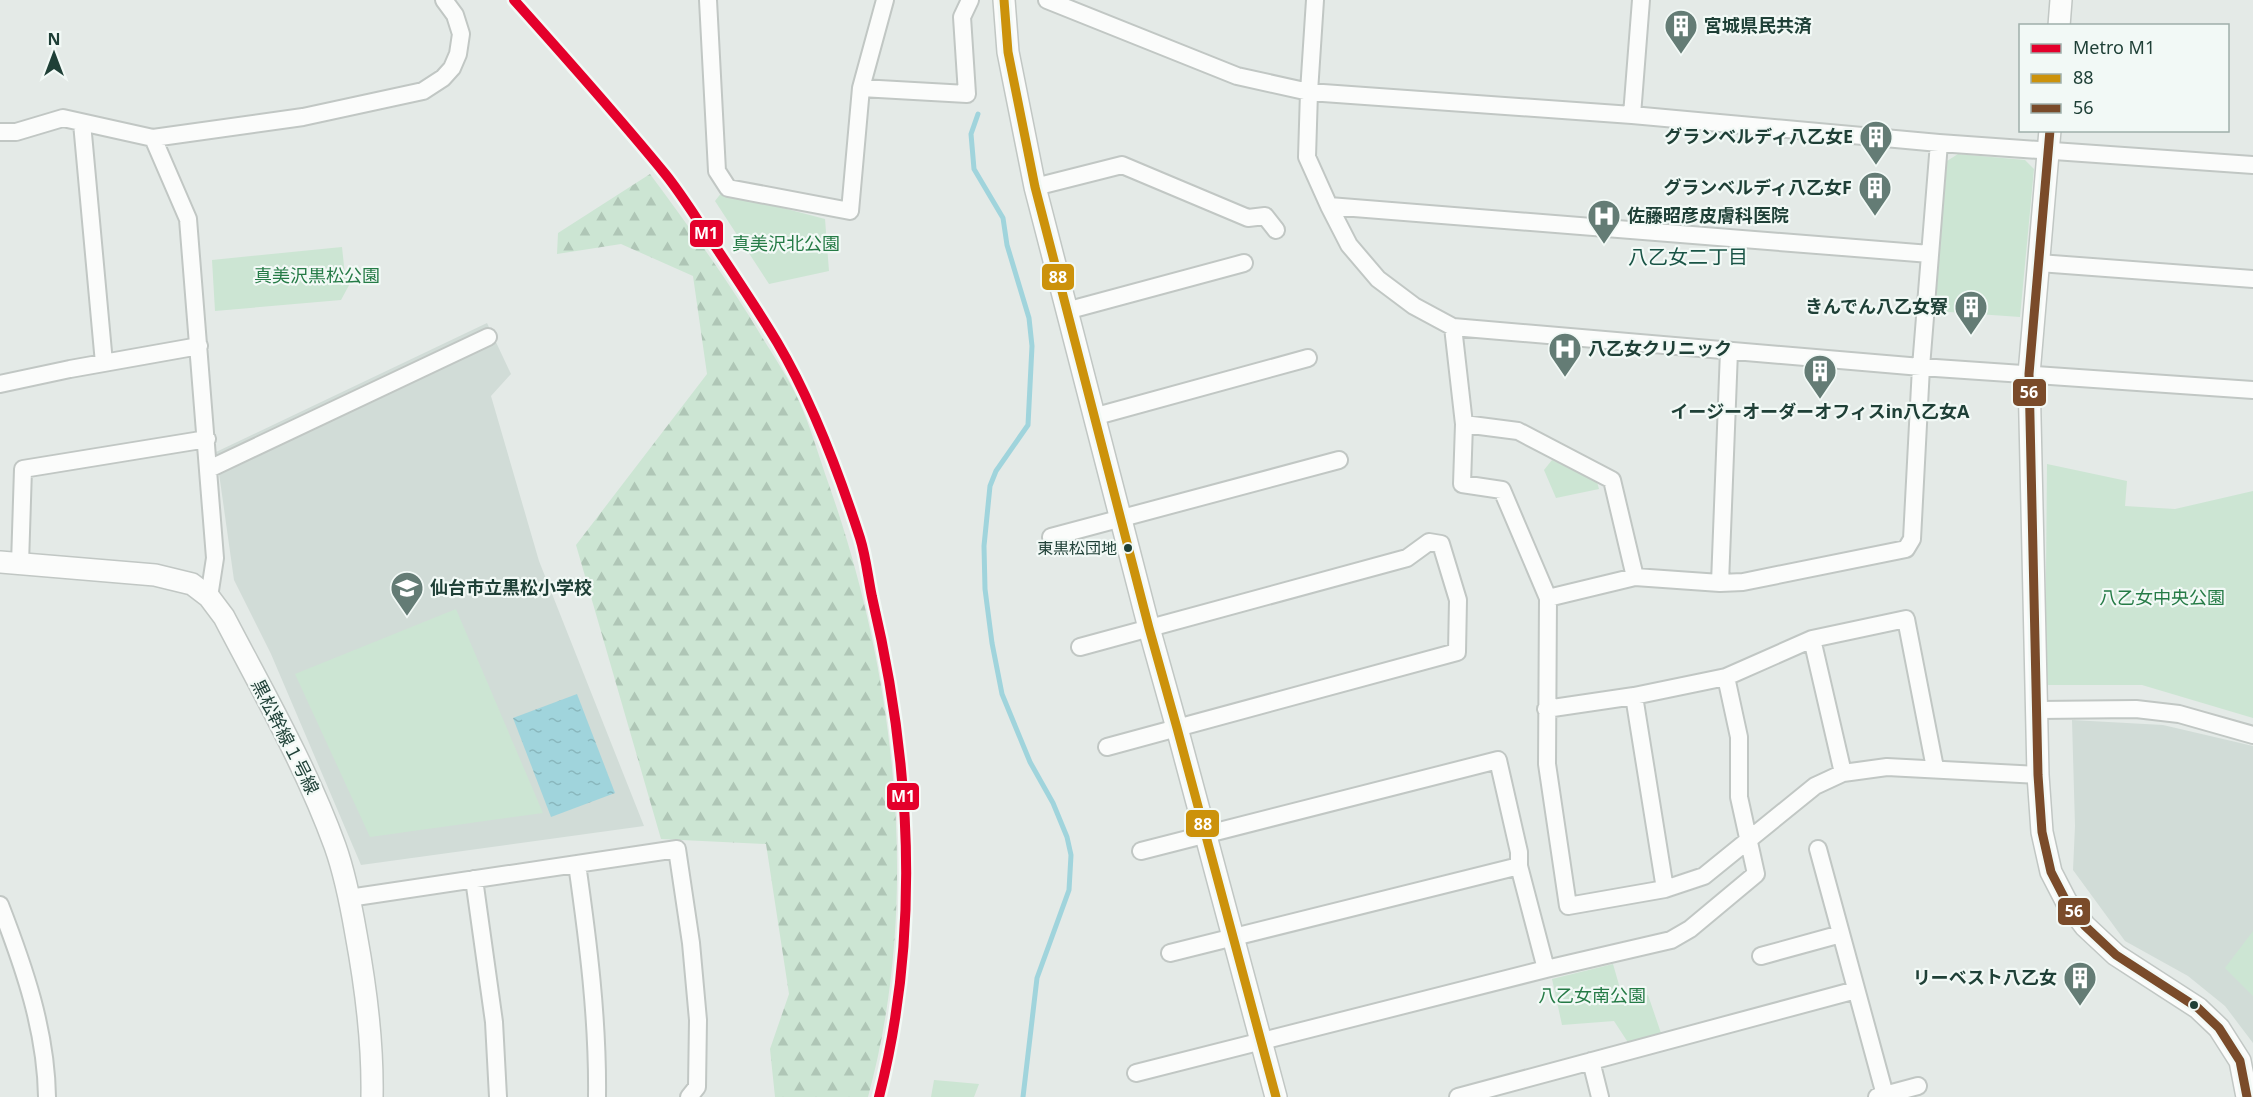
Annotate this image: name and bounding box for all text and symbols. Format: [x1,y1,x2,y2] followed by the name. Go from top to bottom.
[1663,8,1699,55] building icon: 宮城県民共済
[1704,13,1812,37] place label: 宮城県民共済
[24,24,84,84] north arrow
[2019,24,2229,132] legend
[47,28,61,50] text: N
[2073,35,2155,59] text: Metro M1
[2073,65,2094,89] text: 88
[2073,95,2094,119] text: 56
[1858,119,1894,166] building icon: グランベルディ八乙女E
[1664,124,1853,148] place label: グランベルディ八乙女E
[1857,170,1893,217] building icon: グランベルディ八乙女F
[1663,175,1852,199] place label: グランベルディ八乙女F
[1586,198,1622,245] hospital icon: 佐藤昭彦皮膚科医院
[1627,203,1789,227] place label: 佐藤昭彦皮膚科医院
[689,219,724,248] line badge: M1
[694,222,718,244] text: M1
[732,231,840,255] park label: 真美沢北公園
[1628,243,1748,270] district label: 八乙女二丁目
[254,263,380,287] park label: 真美沢黒松公園
[1041,263,1075,291] line badge: 88
[1049,266,1067,288] text: 88
[1953,289,1989,336] building icon: きんでん八乙女寮
[1805,294,1948,318] place label: きんでん八乙女寮
[1547,331,1583,378] hospital icon: 八乙女クリニック
[1588,336,1732,360] place label: 八乙女クリニック
[1802,353,1838,400] building icon: イージーオーダーオフィスin八乙女A
[2012,378,2047,407] line badge: 56
[2020,381,2038,403] text: 56
[1671,399,1970,423] place label: イージーオーダーオフィスin八乙女A
[1037,537,1117,559] place label: 東黒松団地
[1122,542,1134,554] marker: 東黒松団地
[389,570,425,617] school or university icon: 仙台市立黒松小学校
[430,575,592,599] place label: 仙台市立黒松小学校
[2099,585,2225,609] park label: 八乙女中央公園
[247,675,325,798] street label: 黒松幹線１号線
[886,782,920,811] line badge: M1
[891,785,915,807] text: M1
[1185,809,1220,838] line badge: 88
[1194,813,1212,835] text: 88
[2057,897,2091,926] line badge: 56
[2065,900,2083,922] text: 56
[2062,960,2098,1007] building icon: リーベスト八乙女
[1913,965,2057,989] place label: リーベスト八乙女
[1538,983,1646,1007] park label: 八乙女南公園
[2188,999,2200,1011] unlabelled marker

